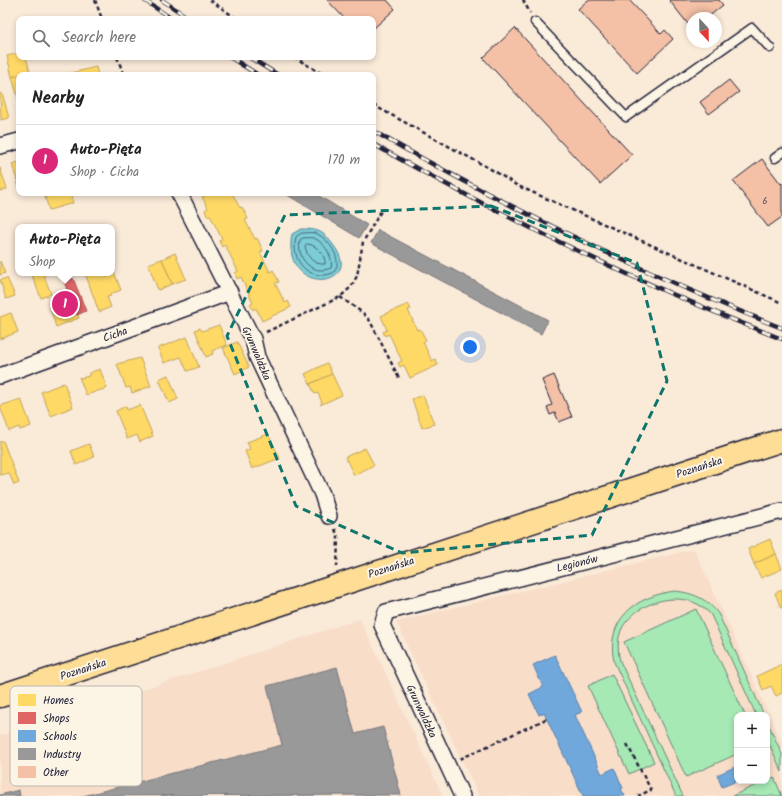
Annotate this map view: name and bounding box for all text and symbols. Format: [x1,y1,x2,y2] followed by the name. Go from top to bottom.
[686,12,722,48] north arrow
[16,16,376,60] search box
[62,26,136,50] text: Search here
[30,27,52,49] icon: search
[32,85,84,112] text: Nearby
[70,138,142,162] text: Auto-Pięta
[43,150,47,171] text: 1
[328,150,360,171] text: 170 m
[70,162,139,183] text: Shop · Cicha
[762,194,768,209] house number: 6
[15,224,115,276] popup
[29,228,101,252] text: Auto-Pięta
[29,252,55,273] text: Shop
[52,289,78,319] pin: 1
[100,322,130,348] street label: Cicha
[237,323,276,383] street label: Grunwaldzka
[460,337,480,357] your location
[674,452,725,484] street label: Poznańska
[555,550,600,578] street label: Legionów
[366,552,417,584] street label: Poznańska
[58,654,109,686] street label: Poznańska
[401,682,441,741] street label: Grunwaldzka
[10,686,142,786] legend
[43,692,74,710] text: Homes
[43,710,70,728] text: Shops
[734,712,770,784] map controls
[734,712,770,748] button: +
[43,728,77,746] text: Schools
[43,746,82,764] text: Industry
[734,748,770,784] button: −
[43,764,70,782] text: Other

